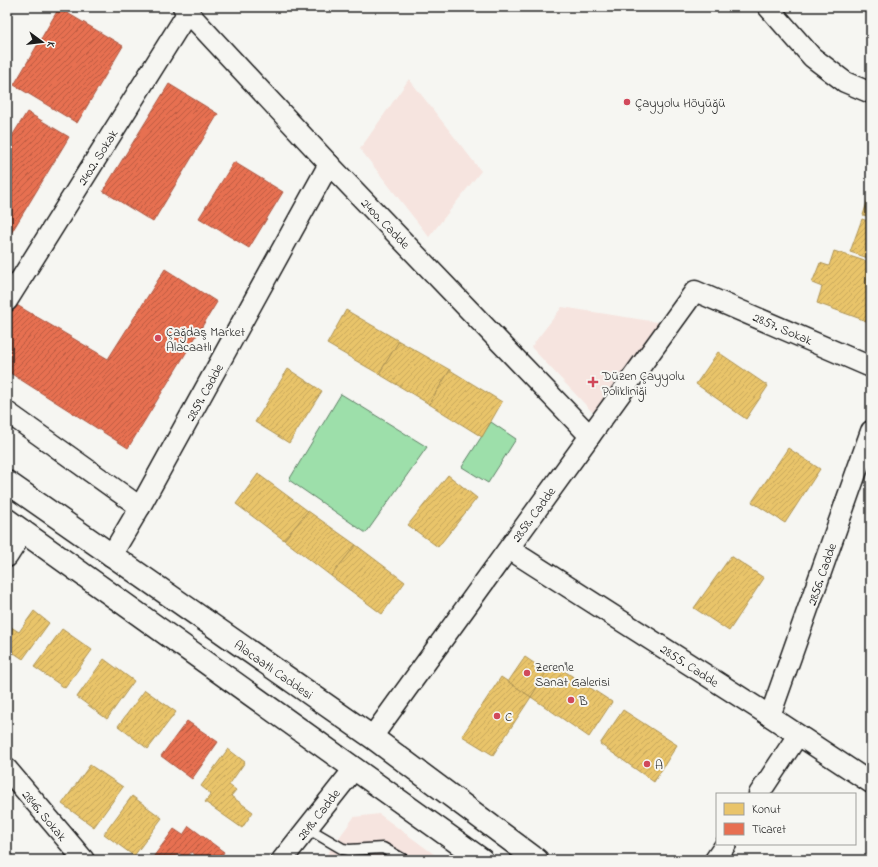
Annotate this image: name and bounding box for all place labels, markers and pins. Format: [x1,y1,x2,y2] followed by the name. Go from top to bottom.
[635,94,725,114] place label: Çayyolu Höyüğü
[622,97,632,107] marker: Çayyolu Höyüğü
[166,323,246,357] place label: Çağdaş Market Alacaatlı
[153,333,163,343] marker: Çağdaş Market Alacaatlı
[601,367,685,402] place label: Düzen Çayyolu Polikliniği
[587,376,599,388] marker: Düzen Çayyolu Polikliniği
[535,658,610,692] place label: Zeren'le Sanat Galerisi
[522,668,532,678] marker: Zeren'le Sanat Galerisi
[578,692,588,711] place label: B
[566,695,576,705] marker: B
[505,708,512,727] place label: C
[492,711,502,721] marker: C
[655,756,663,775] place label: A
[642,759,652,769] marker: A

